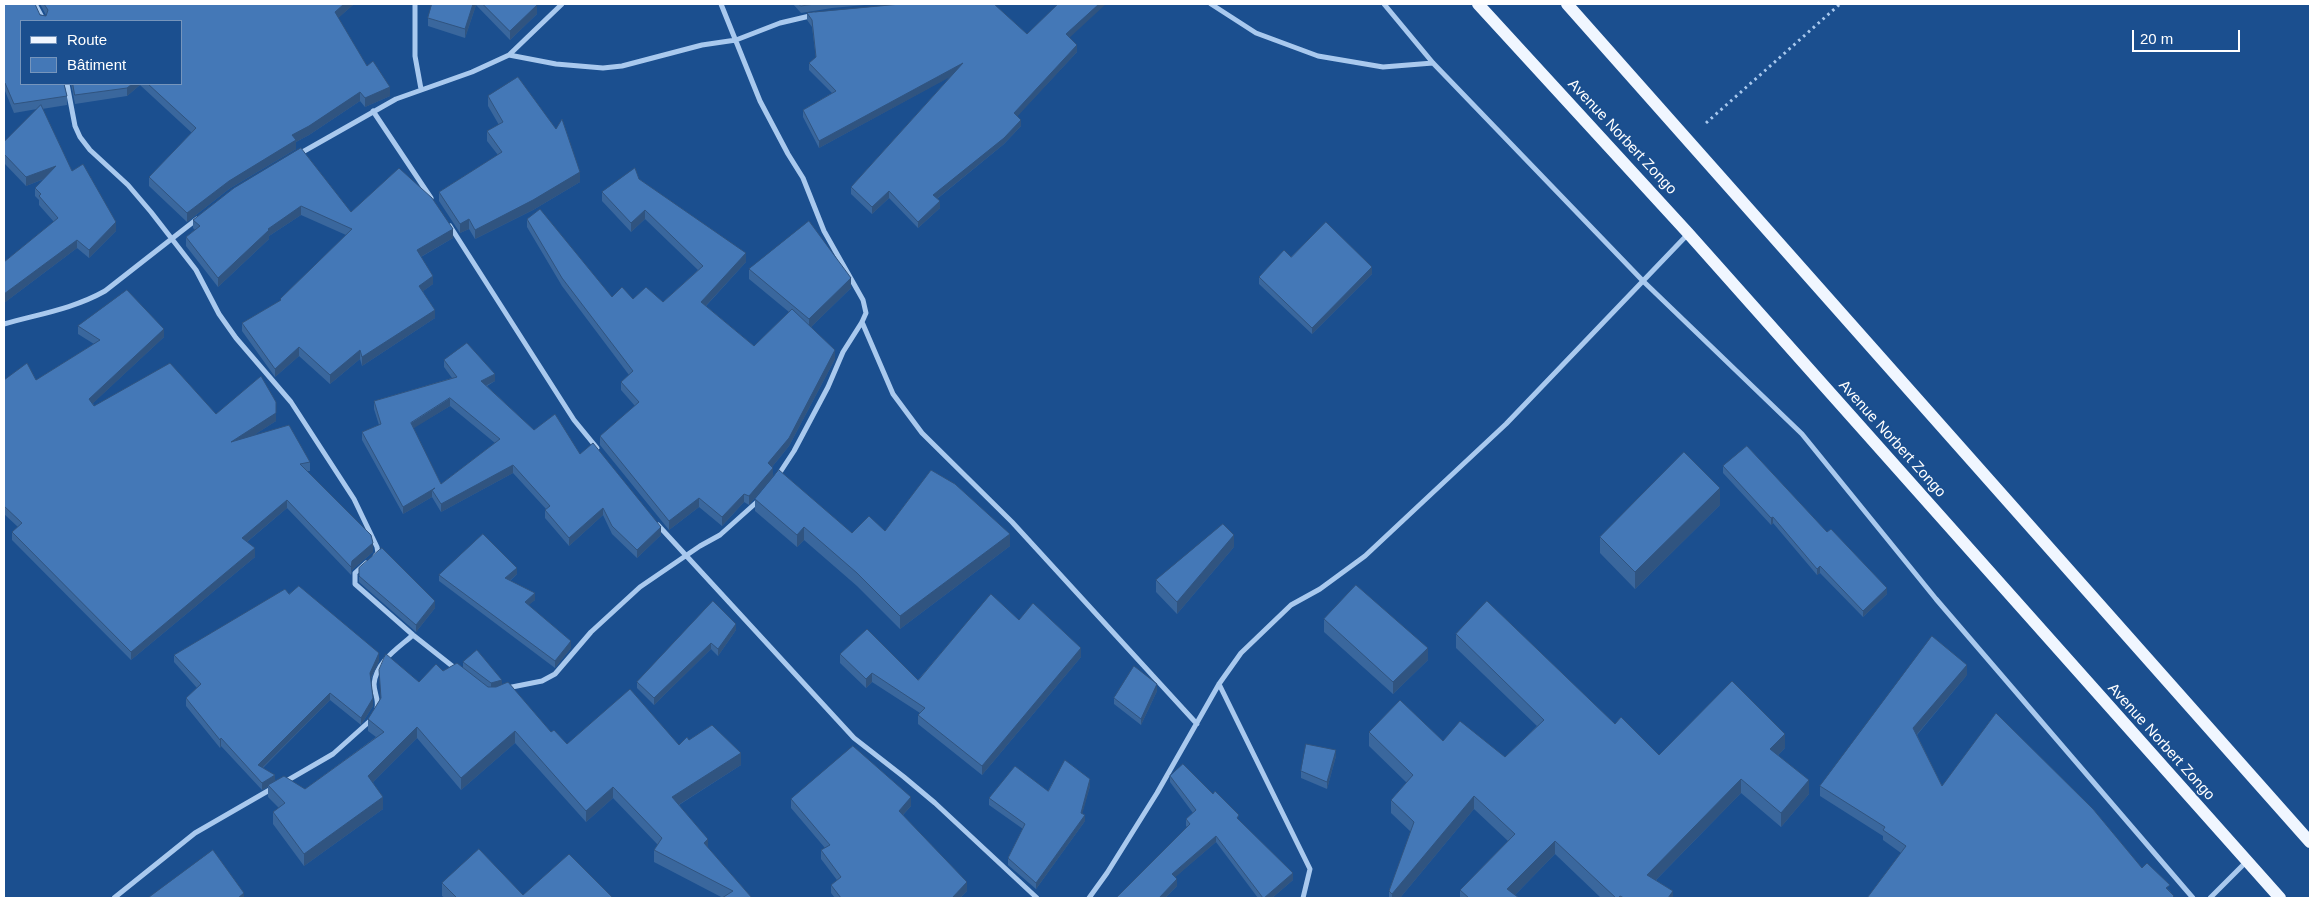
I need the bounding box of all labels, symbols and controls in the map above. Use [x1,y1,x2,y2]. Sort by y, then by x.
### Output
legend [20,20,182,85]
scale bar [2134,20,2242,52]
text: 20 m [2140,30,2173,47]
text: Route [67,31,107,48]
text: Bâtiment [67,56,126,73]
street label: Avenue Norbert Zongo [1564,75,1680,199]
street label: Avenue Norbert Zongo [1835,377,1949,501]
street label: Avenue Norbert Zongo [2104,680,2218,804]

